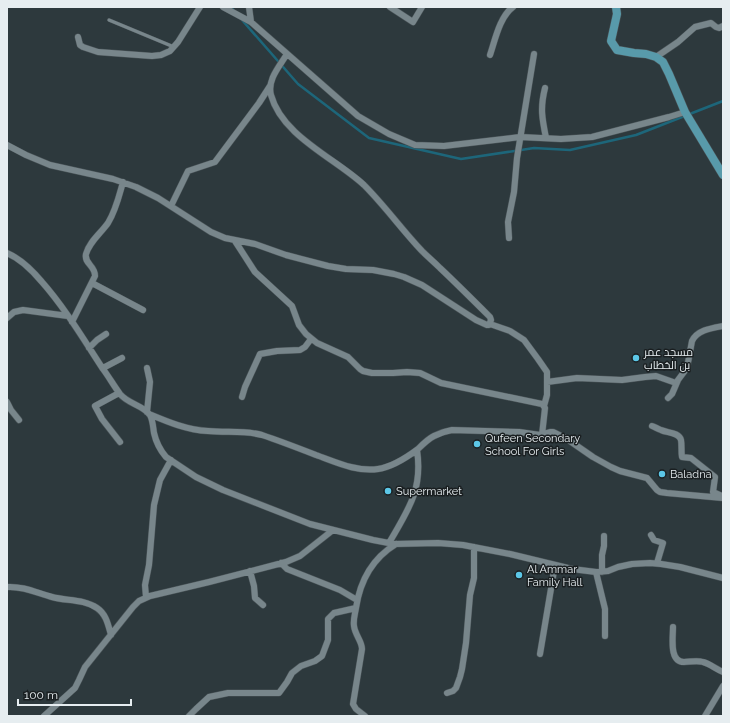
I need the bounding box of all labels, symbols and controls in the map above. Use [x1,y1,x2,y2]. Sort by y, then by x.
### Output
place label: مسجد عمر بن الخطاب [643,346,693,372]
marker: مسجد عمر بن الخطاب [631,353,641,363]
place label: Qufeen Secondary School For Girls [485,432,580,458]
marker: Qufeen Secondary School For Girls [472,439,482,449]
place label: Baladna [670,468,712,481]
marker: Baladna [657,469,667,479]
place label: Supermarket [396,485,462,498]
marker: Supermarket [383,486,393,496]
place label: Al Ammar Family Hall [527,563,583,589]
marker: Al Ammar Family Hall [514,570,524,580]
scale bar [18,681,131,707]
text: 100 m [24,688,58,702]

